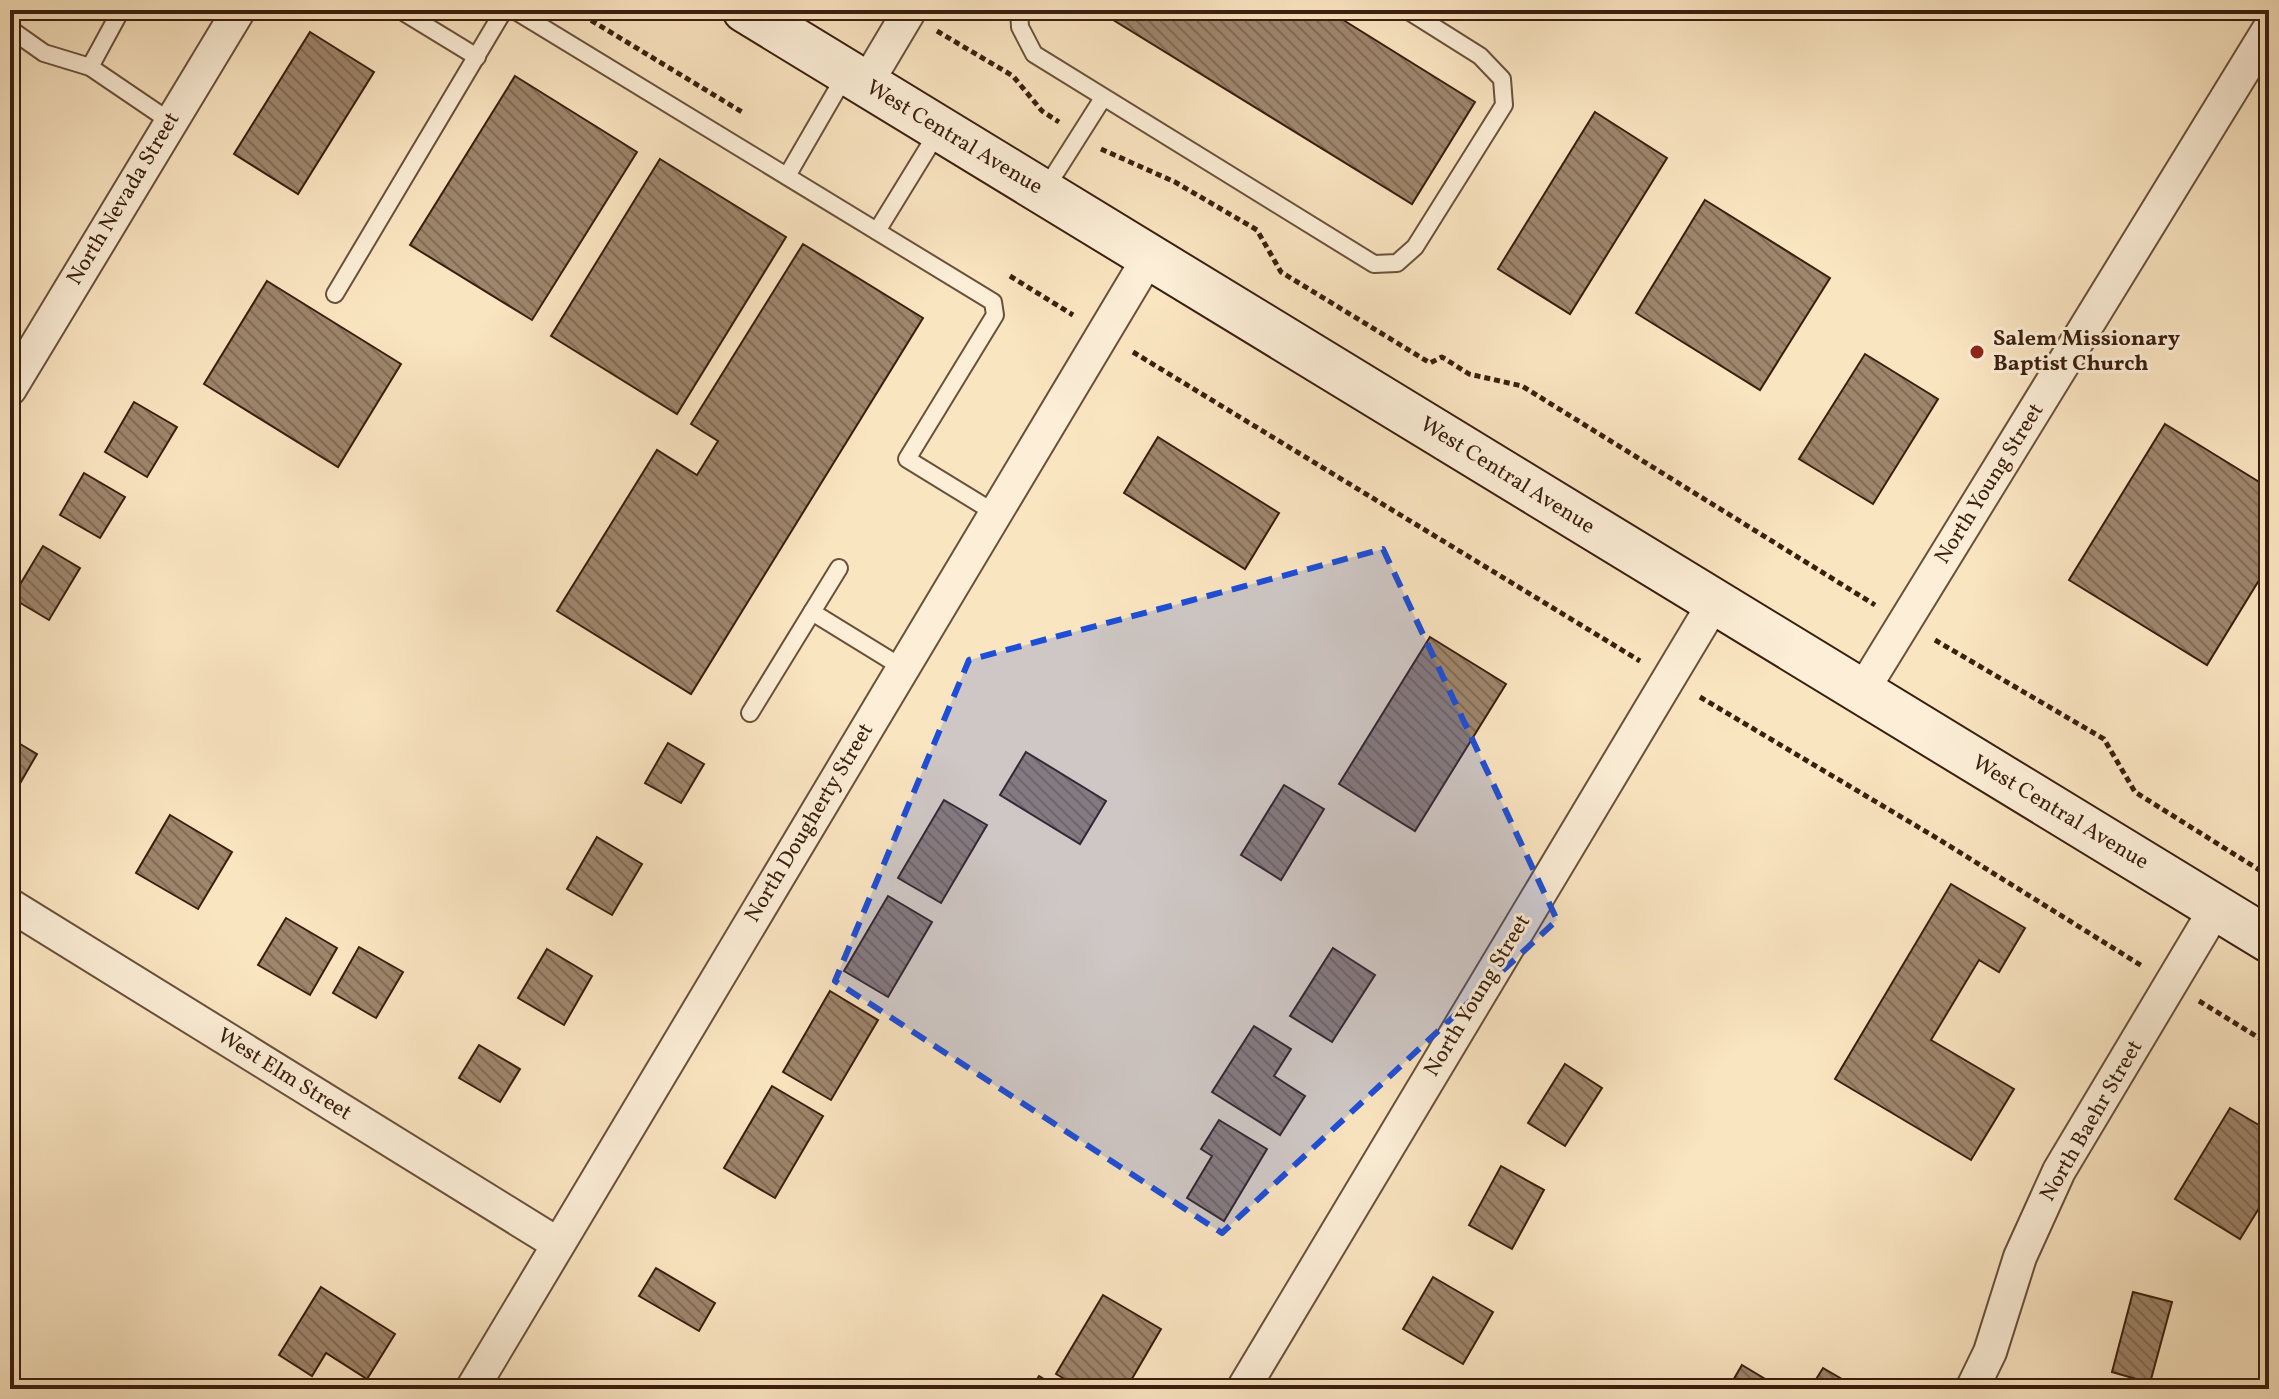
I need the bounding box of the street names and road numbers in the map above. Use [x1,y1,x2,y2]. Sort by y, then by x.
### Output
street label: West Central Avenue [860,73,1048,203]
street label: North Nevada Street [60,106,188,291]
street label: North Young Street [1928,397,2052,570]
street label: West Central Avenue [1414,410,1600,542]
street label: North Dougherty Street [738,717,882,929]
street label: West Central Avenue [1966,748,2154,878]
street label: North Young Street [1417,909,1539,1083]
street label: West Elm Street [211,1021,358,1129]
street label: North Baehr Street [2033,1034,2151,1208]

